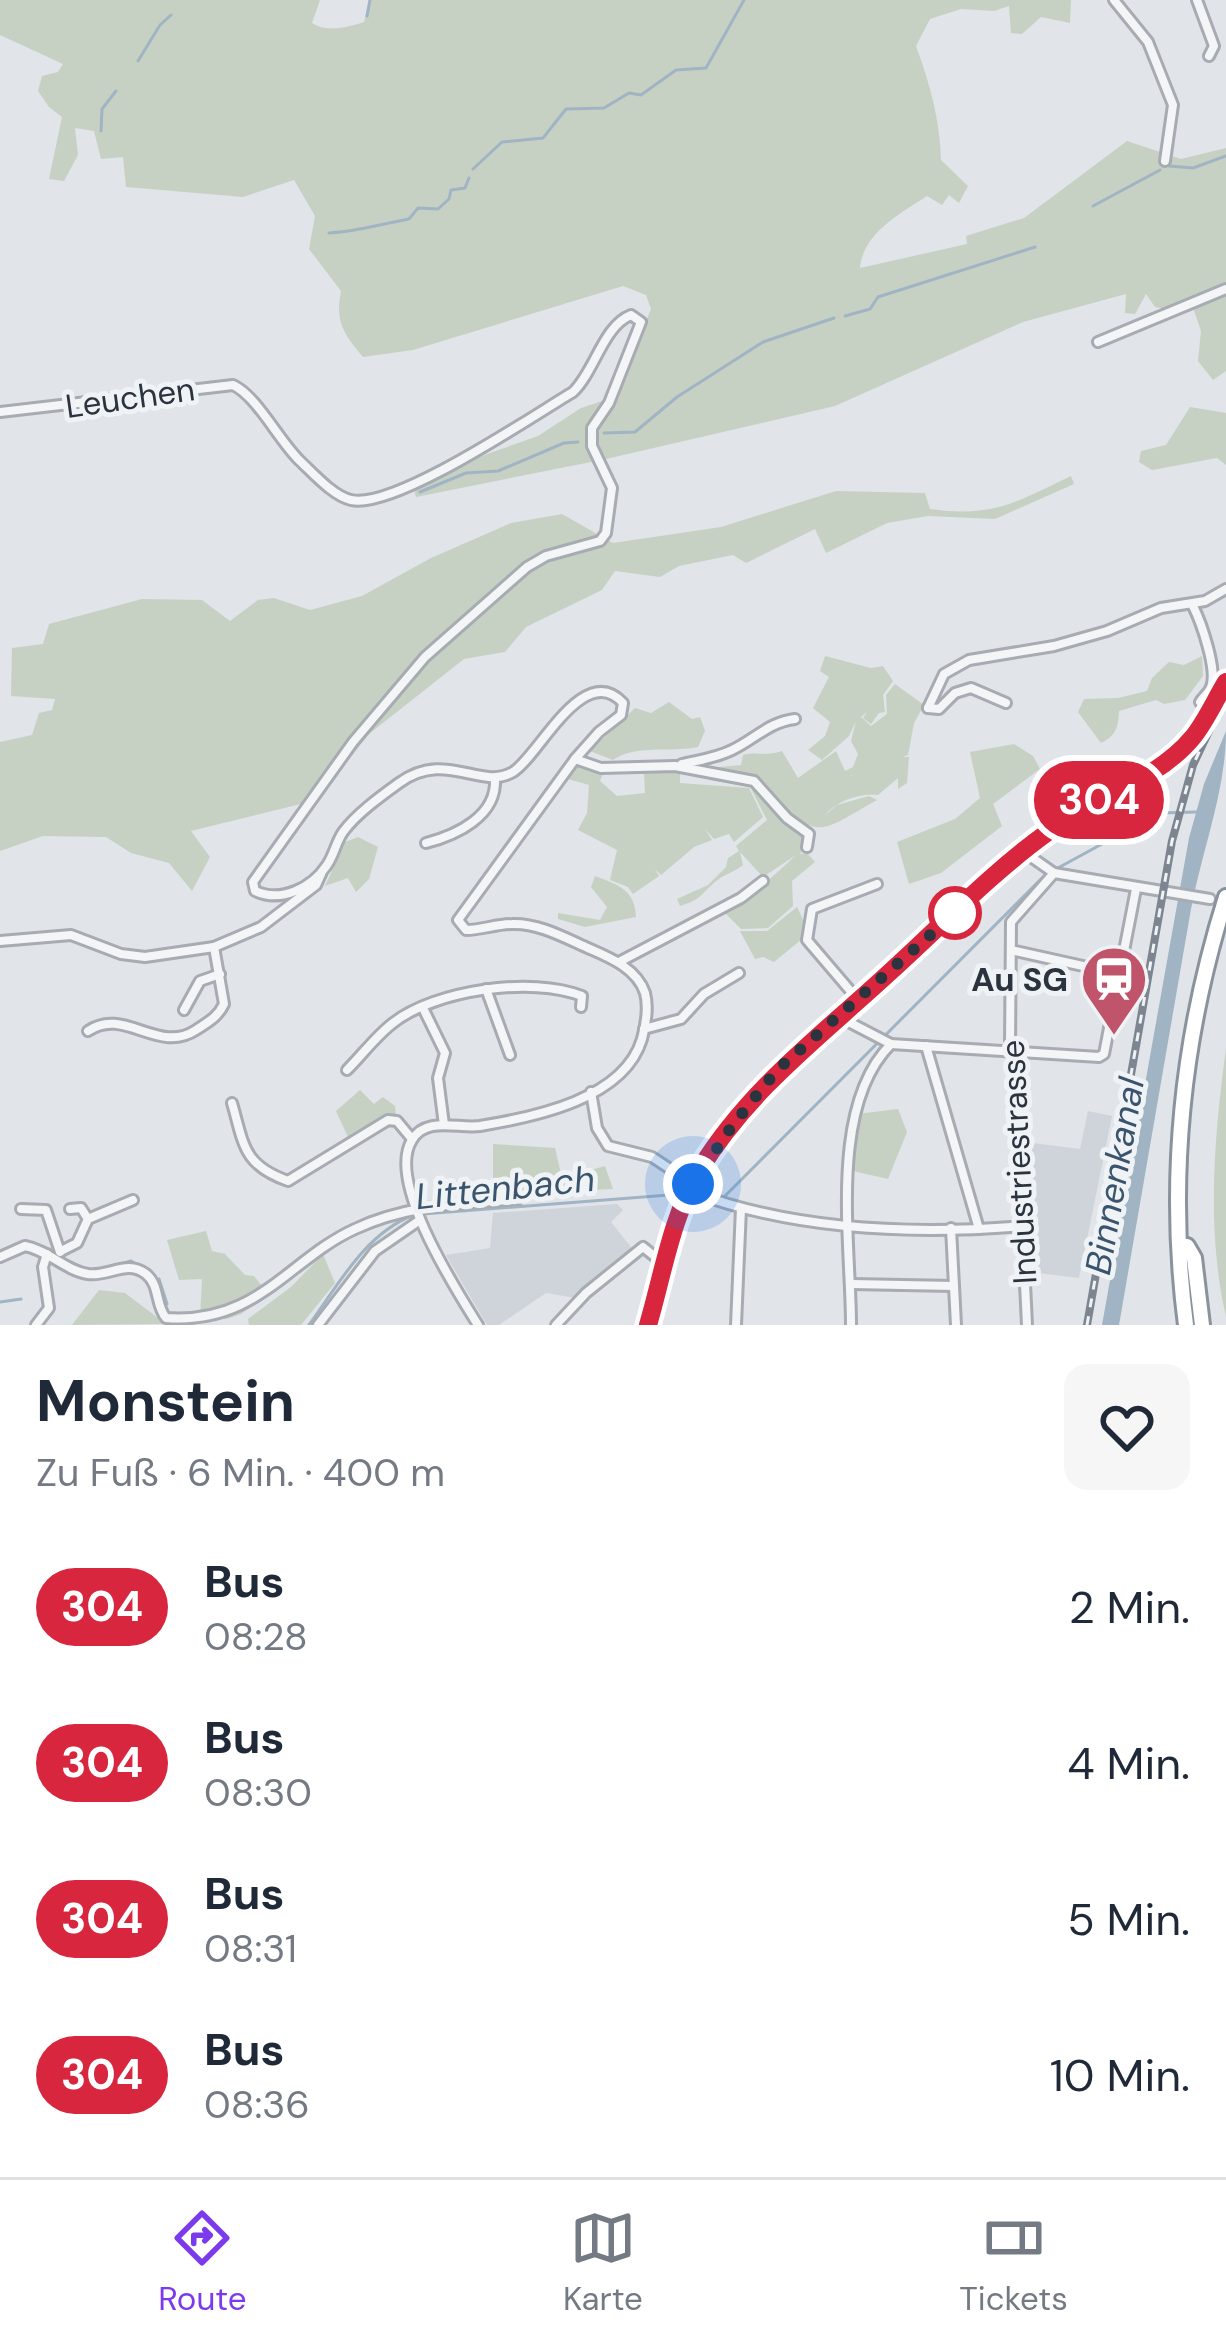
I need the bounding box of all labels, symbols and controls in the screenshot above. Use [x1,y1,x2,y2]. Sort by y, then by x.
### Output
street label: Leuchen [63,367,197,428]
line badge: 304 [1030,761,1168,839]
text: 304 [1058,772,1140,827]
unlabelled marker [930,888,980,938]
station icon: Au SG [1079,944,1149,1038]
place label: Au SG [971,958,1068,1001]
street label: Industriestrasse [991,1039,1046,1285]
water label: Binnenkanal [1074,1073,1155,1278]
your location [663,1154,723,1214]
water label: Littenbach [413,1155,597,1220]
text: Monstein [36,1364,295,1439]
button: heart [1064,1364,1190,1490]
text: Zu Fuß · 6 Min. · 400 m [36,1447,445,1498]
text: Bus [204,1552,284,1611]
text: 2 Min. [1069,1578,1190,1637]
text: 304 [61,1579,143,1634]
text: 08:28 [204,1611,308,1662]
text: Bus [204,1708,284,1767]
text: 4 Min. [1067,1734,1190,1793]
text: 304 [61,1735,143,1790]
text: 08:30 [204,1767,312,1818]
text: Bus [204,1864,284,1923]
text: 5 Min. [1067,1890,1190,1949]
text: 304 [61,1891,143,1946]
text: 08:31 [204,1923,297,1974]
text: Bus [204,2020,284,2079]
text: 10 Min. [1050,2046,1190,2105]
text: 304 [61,2047,143,2102]
text: 08:36 [204,2079,310,2130]
tab: Route [158,2205,247,2320]
tab: Karte [563,2205,643,2320]
tab: Tickets [959,2205,1068,2320]

